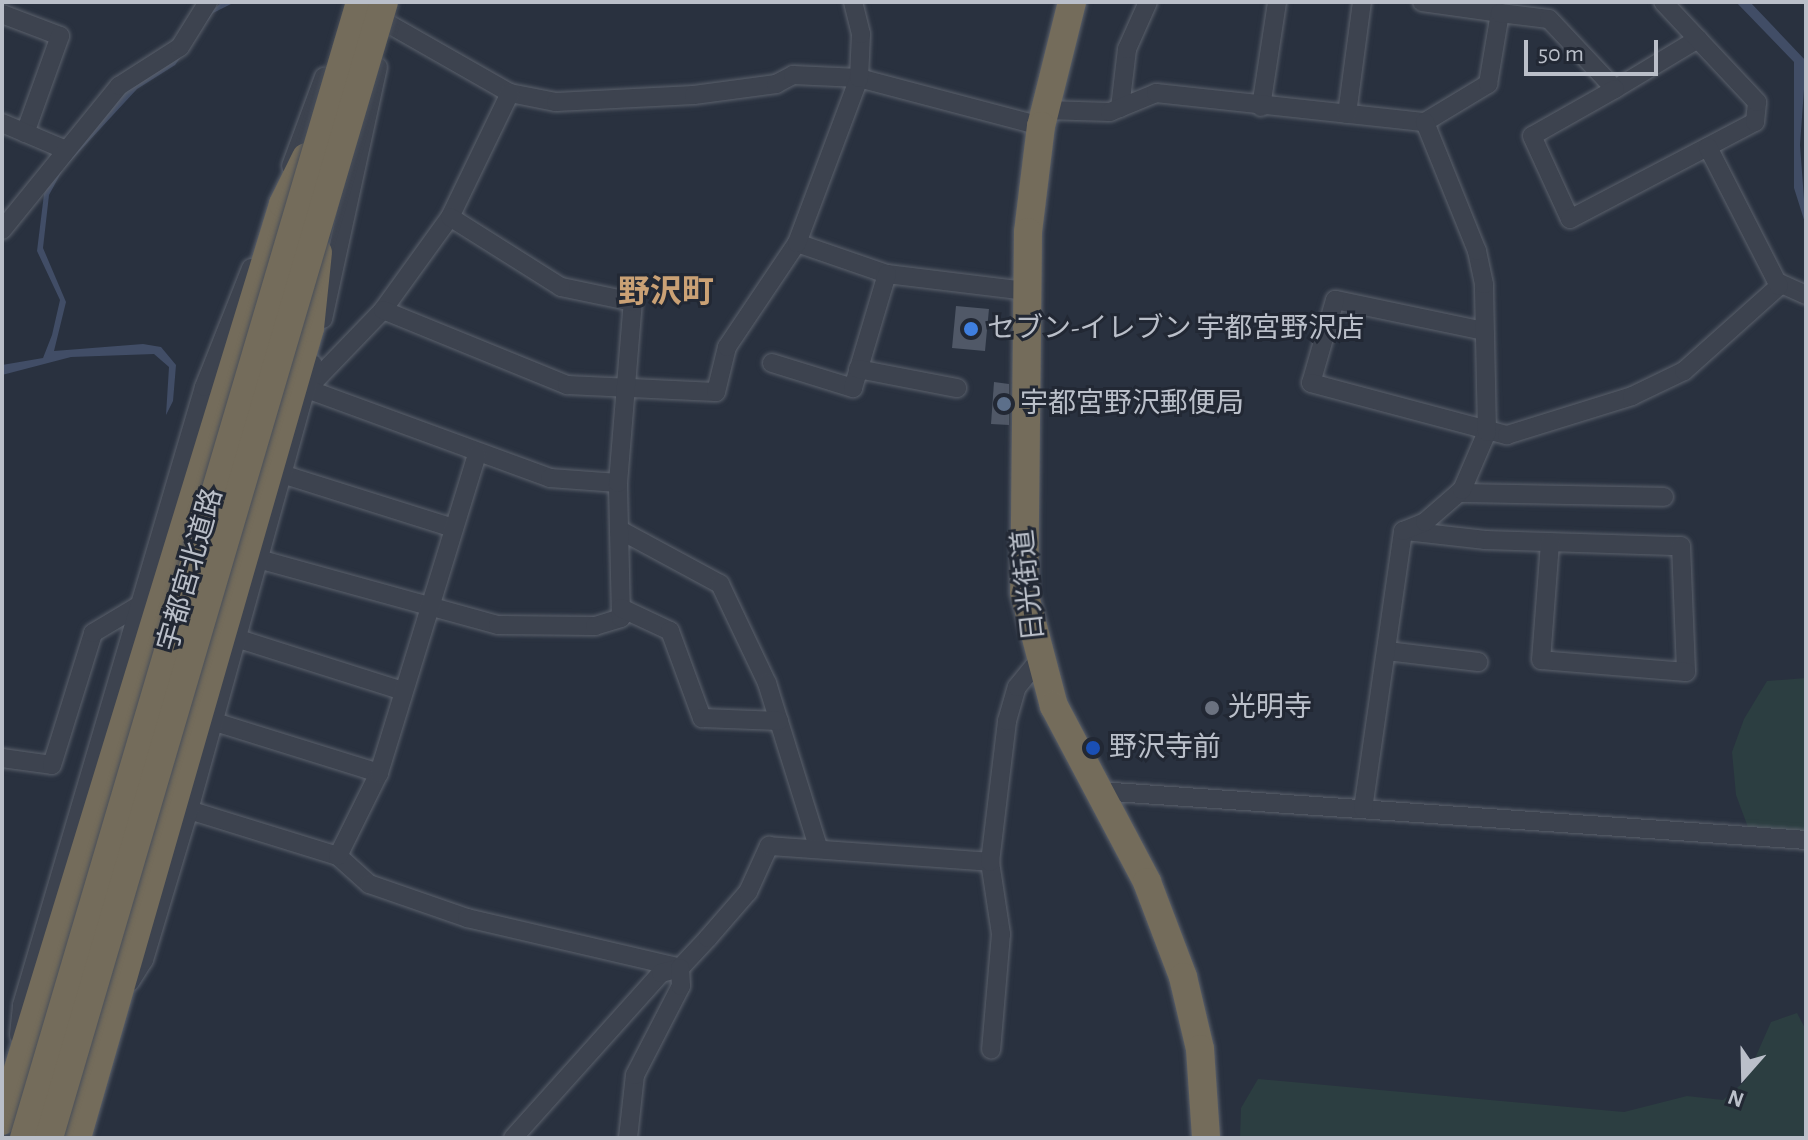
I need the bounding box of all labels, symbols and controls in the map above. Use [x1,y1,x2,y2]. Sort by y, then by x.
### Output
scale bar [1528,24,1662,74]
text: 50 m [1538,42,1584,66]
district label: 野沢町 [618,273,714,311]
place label: セブン-イレブン 宇都宮野沢店 [987,312,1364,346]
marker: セブン-イレブン 宇都宮野沢店 [962,320,980,338]
place label: 宇都宮野沢郵便局 [1020,387,1244,421]
marker: 宇都宮野沢郵便局 [995,395,1013,413]
street label: 宇都宮北道路 [152,485,230,655]
street label: 日光街道 [1006,528,1052,642]
place label: 光明寺 [1228,691,1312,725]
marker: 光明寺 [1203,699,1221,717]
place label: 野沢寺前 [1109,731,1221,765]
marker: 野沢寺前 [1084,739,1102,757]
north arrow [1704,1036,1784,1116]
text: N [1725,1086,1747,1112]

